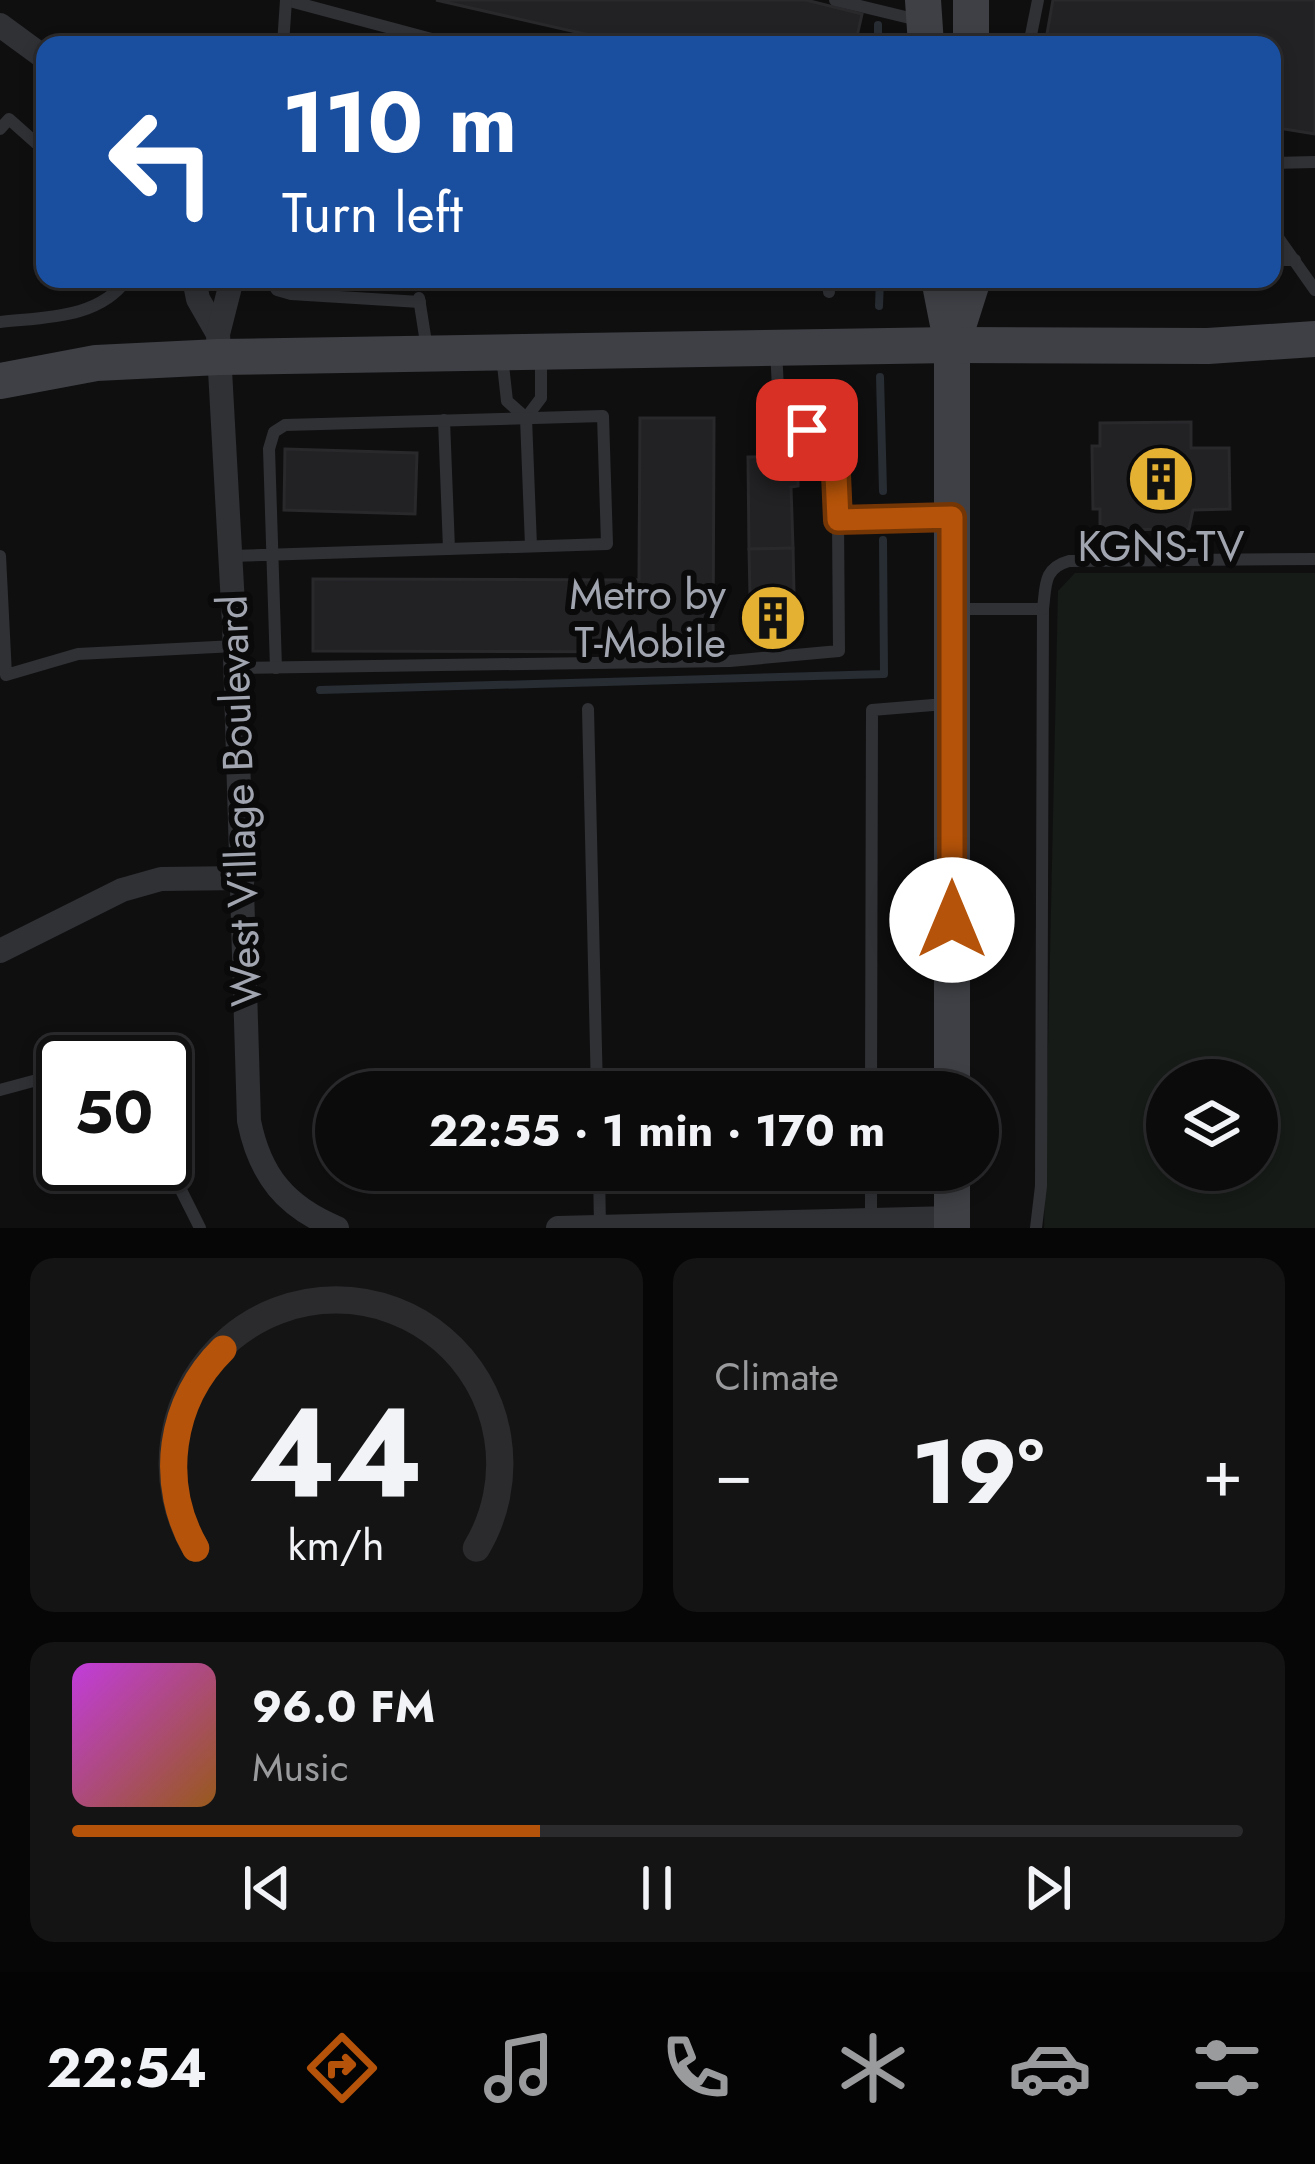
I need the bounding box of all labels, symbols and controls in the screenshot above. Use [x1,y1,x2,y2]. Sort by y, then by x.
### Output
text: 110 m [282,62,517,184]
icon: left [84,84,240,240]
text: Turn left [282,174,463,252]
pin [756,379,858,481]
icon: arrive [774,397,840,463]
building icon: KGNS-TV [1126,444,1196,514]
place label: KGNS-TV [1077,516,1245,577]
place label: Metro by T-Mobile [569,564,727,673]
building icon: Metro by T-Mobile [738,583,808,653]
street label: West Village Boulevard [201,594,277,1008]
position arrow [889,857,1015,983]
speed limit sign: 50 [36,1035,192,1191]
map controls [1146,1059,1278,1191]
button: layers [1146,1059,1278,1191]
text: 22:55 · 1 min · 170 m [429,1098,885,1163]
text: Climate [715,1348,839,1405]
text: 44 [249,1363,423,1544]
text: 19° [912,1407,1044,1537]
text: − [715,1425,753,1521]
text: + [1202,1425,1243,1521]
text: km/h [288,1514,385,1576]
text: 96.0 FM [252,1674,435,1739]
text: Music [252,1739,349,1796]
icon: previous [234,1855,300,1921]
icon: pause [624,1855,690,1921]
icon: next [1015,1855,1081,1921]
icon: directions [300,2026,384,2110]
icon: music [477,2026,561,2110]
icon: phone [654,2026,738,2110]
icon: climate [831,2026,915,2110]
icon: car [1008,2026,1092,2110]
icon: filters [1185,2026,1269,2110]
text: 22:54 [46,2029,207,2107]

